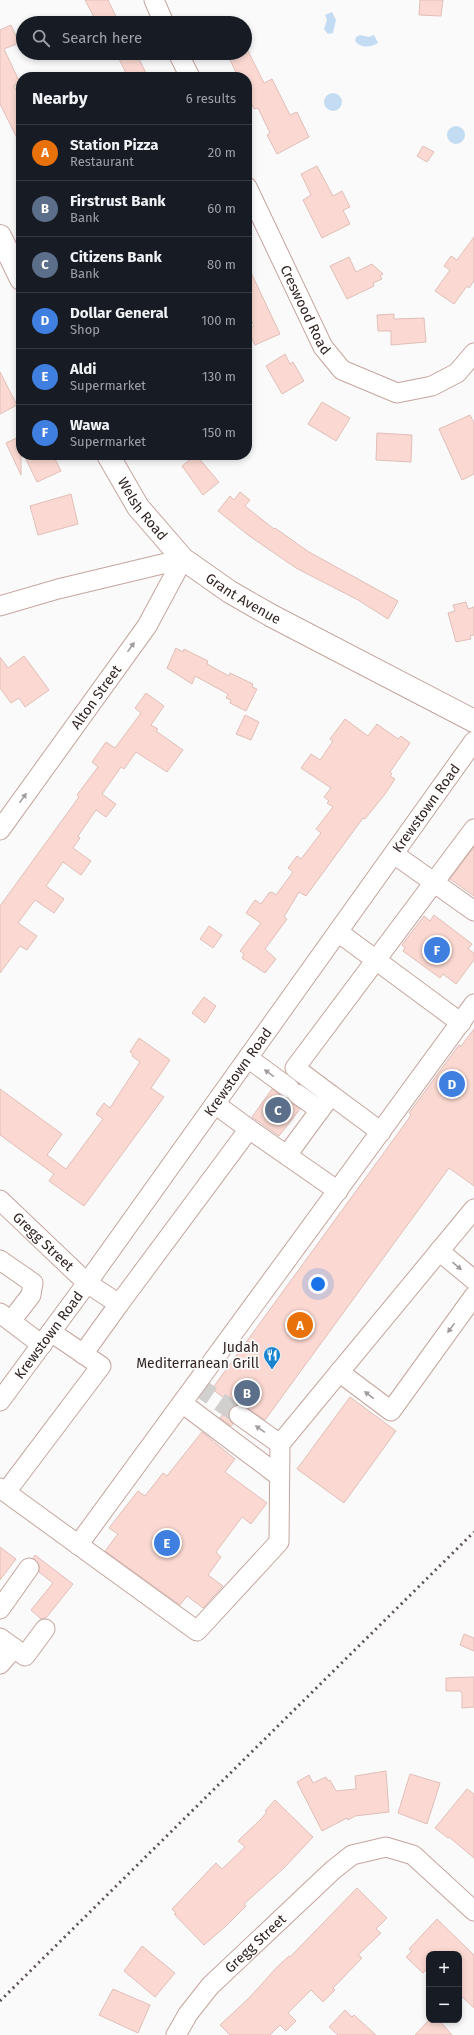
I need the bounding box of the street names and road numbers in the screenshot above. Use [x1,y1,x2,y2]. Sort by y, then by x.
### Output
street label: Creswood Road [277,262,334,358]
street label: Welsh Road [114,474,171,544]
street label: Grant Avenue [202,569,284,628]
street label: Alton Street [67,661,125,732]
street label: Krewstown Road [389,761,463,856]
street label: Krewstown Road [200,1024,275,1119]
street label: Gregg Street [9,1208,78,1275]
street label: Krewstown Road [11,1288,87,1382]
street label: Gregg Street [221,1910,290,1976]

